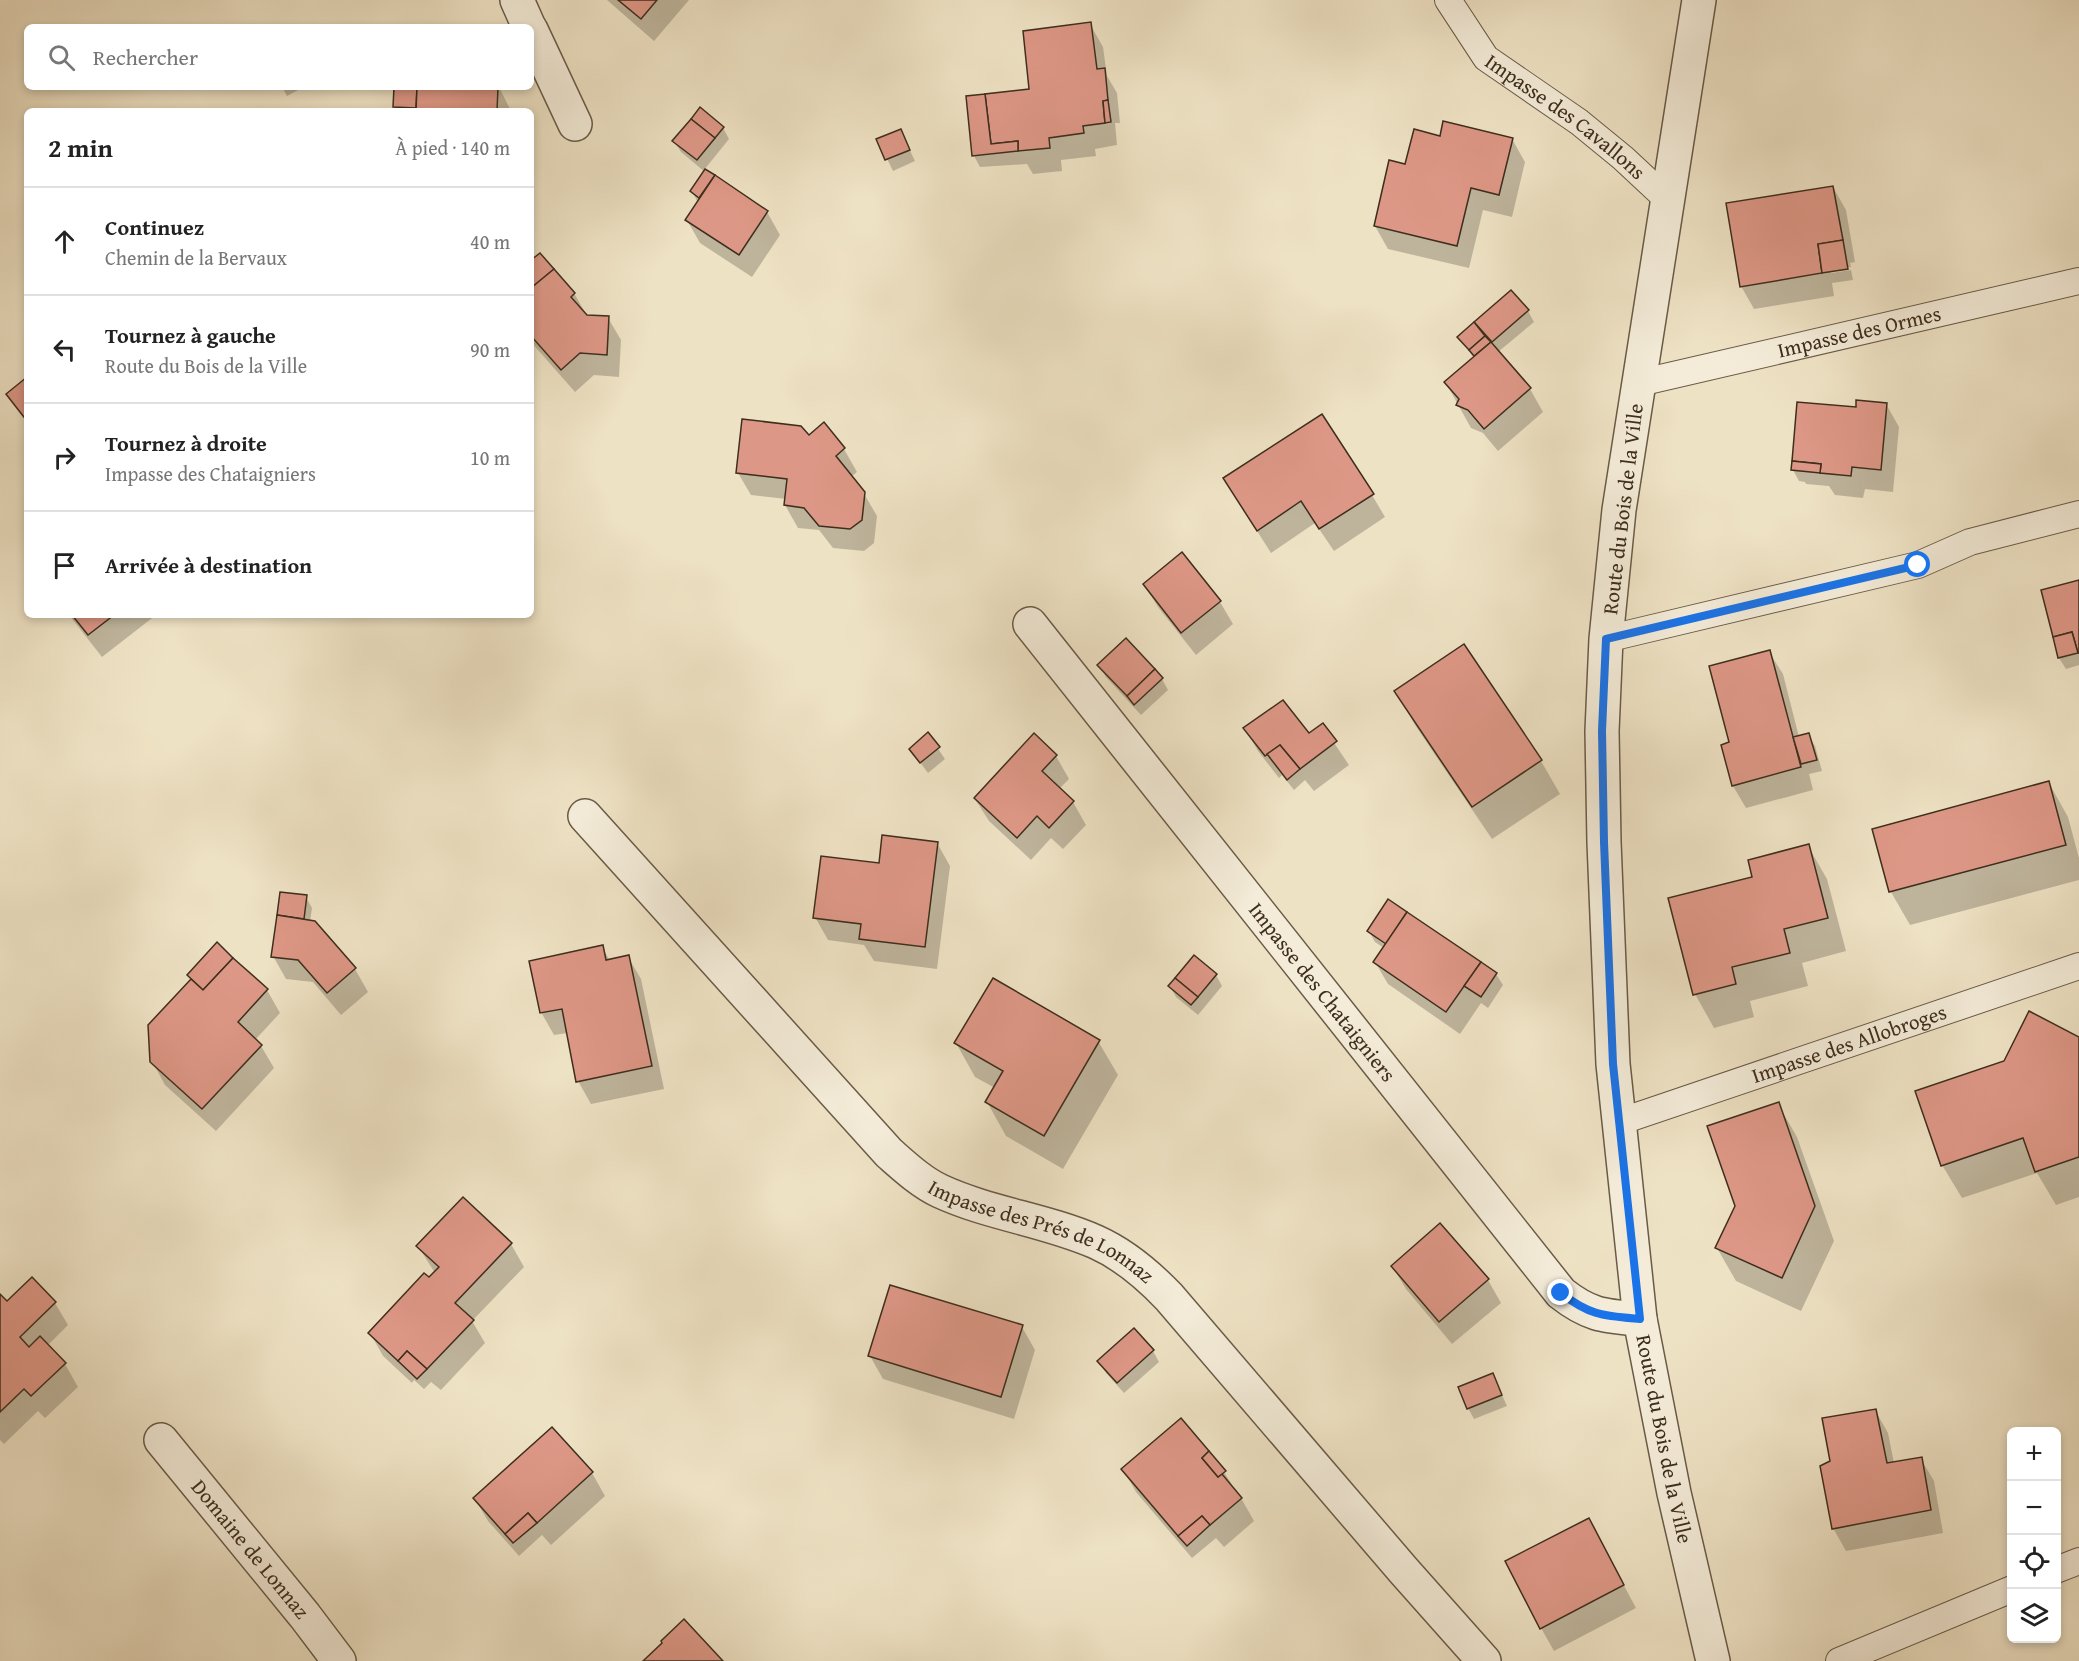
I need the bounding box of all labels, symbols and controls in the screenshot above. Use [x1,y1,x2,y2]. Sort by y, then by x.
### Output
search box [24,24,534,90]
icon: search [45,41,78,74]
text: Rechercher [93,41,198,73]
street label: Impasse des Cavallons [1479,46,1653,187]
text: 2 min [48,128,113,167]
text: À pied · 140 m [395,133,510,162]
text: Continuez [105,211,204,243]
icon: ahead [48,225,81,258]
text: 40 m [470,227,510,256]
text: Chemin de la Bervaux [105,243,287,272]
street label: Impasse des Ormes [1774,298,1944,365]
text: Tournez à gauche [105,319,276,351]
icon: left [48,333,81,366]
text: 90 m [470,335,510,364]
text: Route du Bois de la Ville [105,351,307,380]
street label: Route du Bois de la Ville [1594,402,1651,616]
text: Tournez à droite [105,427,267,459]
icon: right [48,441,81,474]
text: 10 m [470,443,510,472]
text: Impasse des Chataigniers [105,459,316,488]
icon: arrive [48,549,81,582]
text: Arrivée à destination [105,549,312,581]
route start [1904,551,1930,577]
street label: Impasse des Chataigniers [1242,895,1404,1088]
street label: Impasse des Allobroges [1747,996,1951,1091]
street label: Impasse des Prés de Lonnaz [922,1172,1161,1290]
route end [1547,1279,1573,1305]
street label: Route du Bois de la Ville [1628,1332,1701,1546]
map controls [2007,1427,2061,1643]
button: + [2007,1427,2061,1481]
street label: Domaine de Lonnaz [184,1472,317,1625]
button: − [2007,1481,2061,1535]
button: locate [2007,1535,2061,1589]
button: layers [2007,1589,2061,1643]

